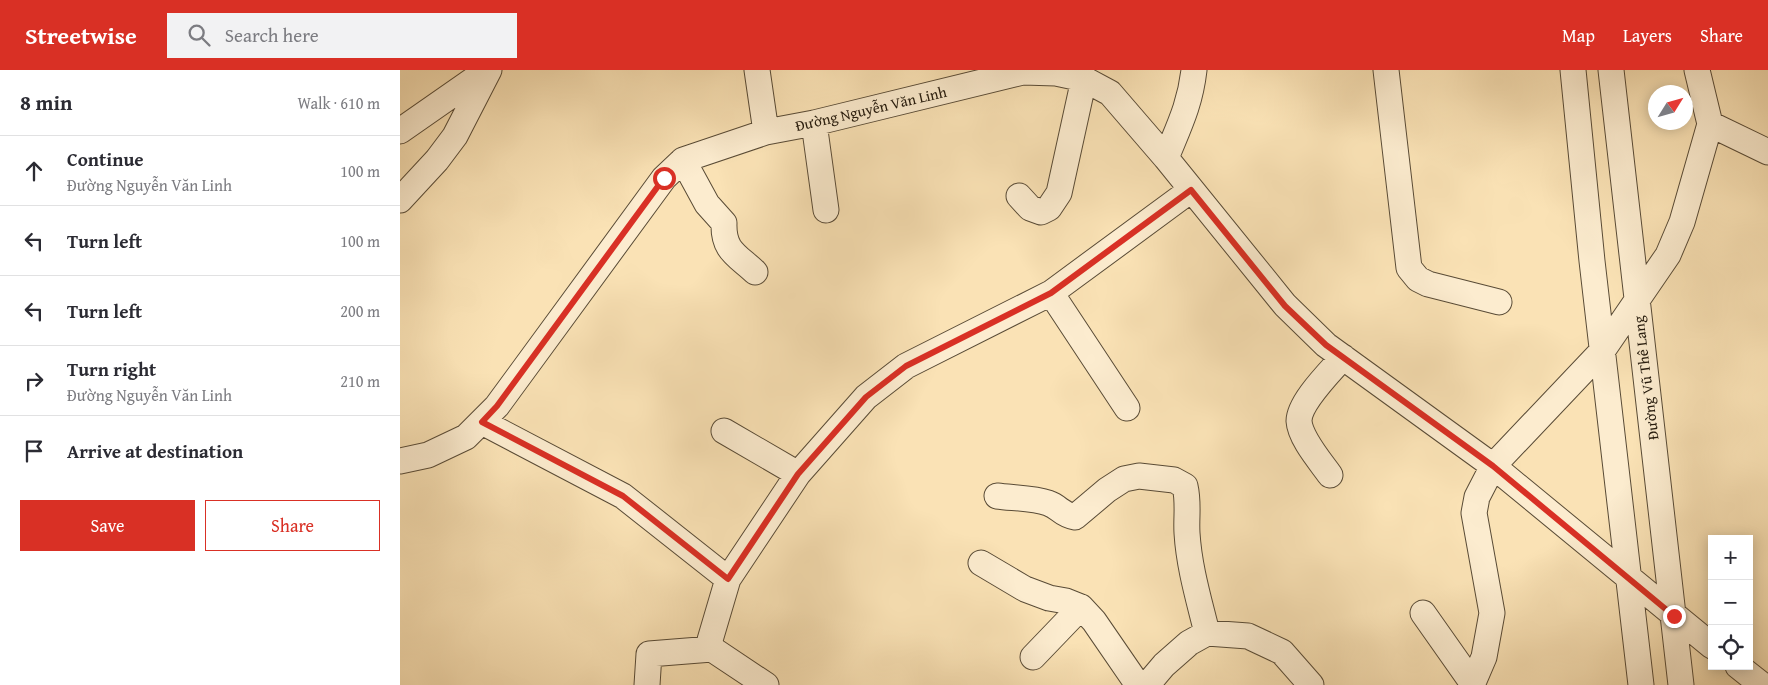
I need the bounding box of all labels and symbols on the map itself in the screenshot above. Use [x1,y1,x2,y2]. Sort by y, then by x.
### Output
street label: Đường Nguyễn Văn Linh [793,81,949,136]
north arrow [1648,85,1693,130]
route start [653,167,676,190]
street label: Đường Vũ Thê Lang [1627,314,1664,441]
route end [1663,605,1686,628]

